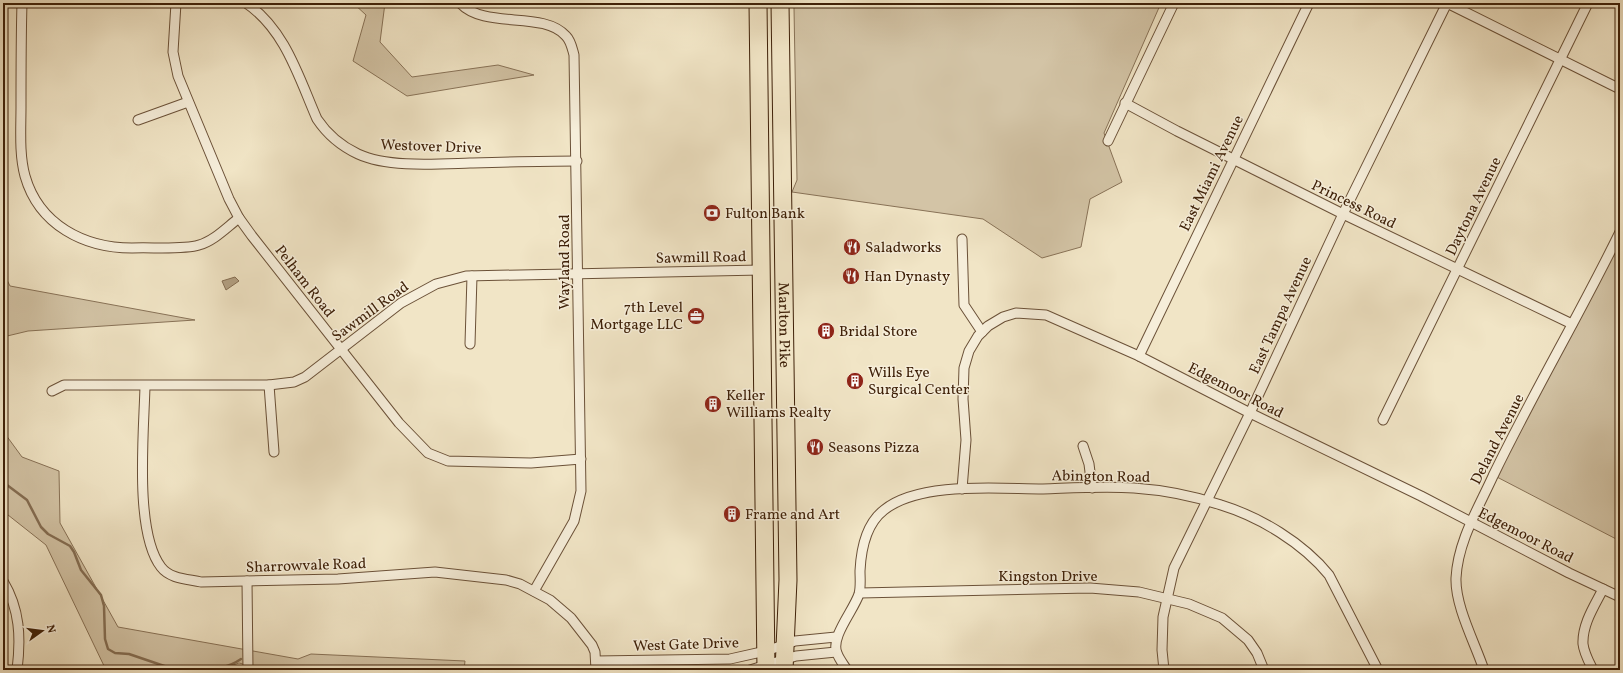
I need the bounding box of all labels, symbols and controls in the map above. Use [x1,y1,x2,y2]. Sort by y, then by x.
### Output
street label: East Miami Avenue [1175,112,1250,235]
street label: Westover Drive [380,135,482,160]
street label: Daytona Avenue [1441,154,1507,260]
street label: Princess Road [1307,176,1399,235]
bank icon: Fulton Bank [702,203,722,223]
place label: Fulton Bank [725,204,805,225]
street label: Wayland Road [555,214,576,310]
restaurant icon: Saladworks [842,237,862,257]
place label: Saladworks [865,238,942,259]
street label: Pelham Road [269,241,339,323]
street label: Sawmill Road [656,247,746,270]
street label: East Tampa Avenue [1245,253,1318,378]
restaurant icon: Han Dynasty [841,266,861,286]
place label: Han Dynasty [864,267,950,288]
street label: Sawmill Road [328,277,414,347]
street label: Marlton Pike [772,282,794,368]
place label: 7th Level Mortgage LLC [590,298,683,336]
office icon: 7th Level Mortgage LLC [686,306,706,326]
building icon: Bridal Store [816,321,836,341]
place label: Bridal Store [839,322,917,343]
street label: Edgemoor Road [1184,358,1287,424]
place label: Wills Eye Surgical Center [868,363,969,401]
building icon: Wills Eye Surgical Center [845,371,865,391]
place label: Keller Williams Realty [726,386,831,424]
street label: Deland Avenue [1466,391,1530,489]
building icon: Keller Williams Realty [703,394,723,414]
restaurant icon: Seasons Pizza [805,437,825,457]
place label: Seasons Pizza [828,438,919,459]
street label: Abington Road [1051,466,1151,489]
street label: Edgemoor Road [1474,503,1577,569]
building icon: Frame and Art [722,504,742,524]
place label: Frame and Art [745,505,840,526]
street label: Sharrowvale Road [245,554,367,579]
street label: Kingston Drive [998,567,1098,588]
north arrow [22,611,62,651]
text: N [42,623,58,635]
street label: West Gate Drive [633,633,739,658]

